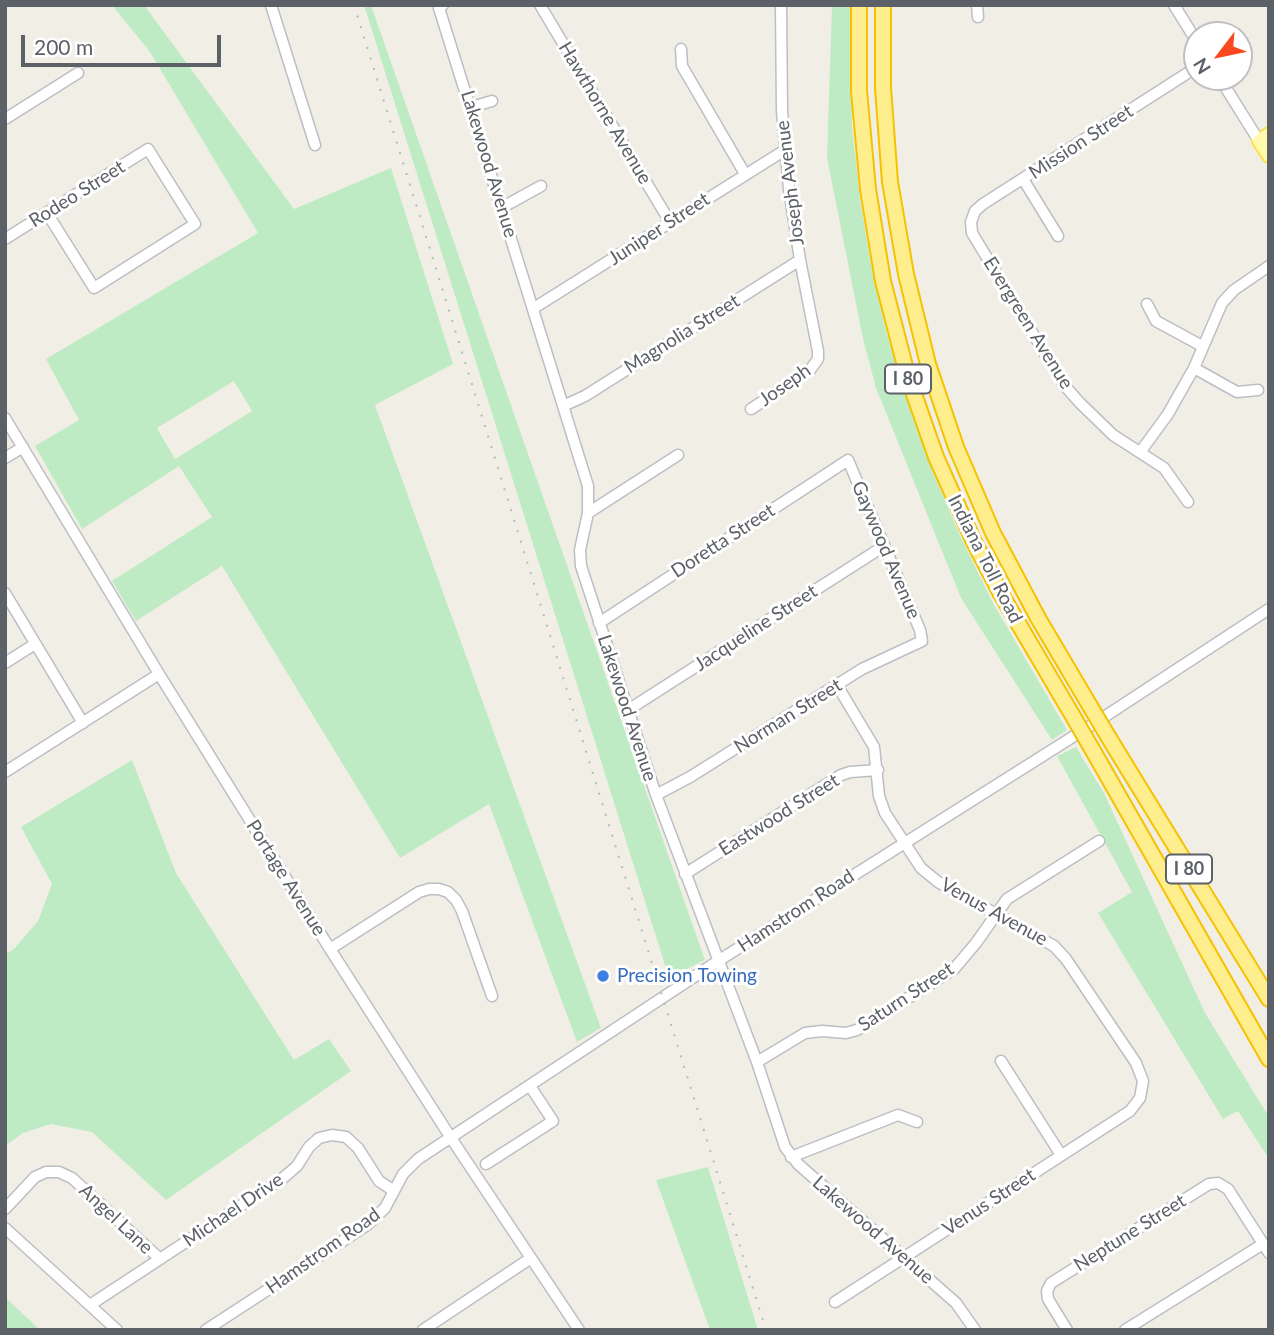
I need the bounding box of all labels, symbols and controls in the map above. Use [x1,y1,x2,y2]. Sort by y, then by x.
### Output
scale bar [24,21,224,65]
north arrow [1183,21,1253,91]
text: 200 m [34,34,93,59]
street label: Hawthorne Avenue [554,38,656,188]
text: N [1188,54,1215,79]
street label: Lakewood Avenue [456,88,522,240]
street label: Mission Street [1025,100,1137,184]
street label: Joseph Avenue [771,119,809,247]
street label: Rodeo Street [25,156,129,232]
street label: Juniper Street [604,188,714,270]
street label: Evergreen Avenue [978,253,1078,393]
street label: Magnolia Street [620,290,744,378]
street label: Joseph [755,359,815,411]
road number: I 80 [885,365,931,394]
street label: Gaywood Avenue [847,478,925,622]
street label: Indiana Toll Road [943,491,1027,627]
street label: Doretta Street [667,499,779,583]
street label: Jacqueline Street [690,580,822,676]
street label: Lakewood Avenue [593,632,661,784]
street label: Norman Street [730,674,846,758]
street label: Eastwood Street [715,769,843,861]
street label: Portage Avenue [241,816,331,940]
road number: I 80 [1166,854,1212,884]
street label: Hamstrom Road [733,865,859,957]
street label: Venus Avenue [937,873,1051,951]
street label: Saturn Street [854,958,958,1036]
place label: Precision Towing [617,965,757,987]
marker: Precision Towing [595,968,611,984]
street label: Venus Street [938,1164,1040,1240]
street label: Michael Drive [179,1168,287,1252]
street label: Lakewood Avenue [808,1171,938,1289]
street label: Angel Lane [74,1179,158,1259]
street label: Neptune Street [1070,1189,1190,1277]
street label: Hamstrom Road [261,1203,385,1299]

